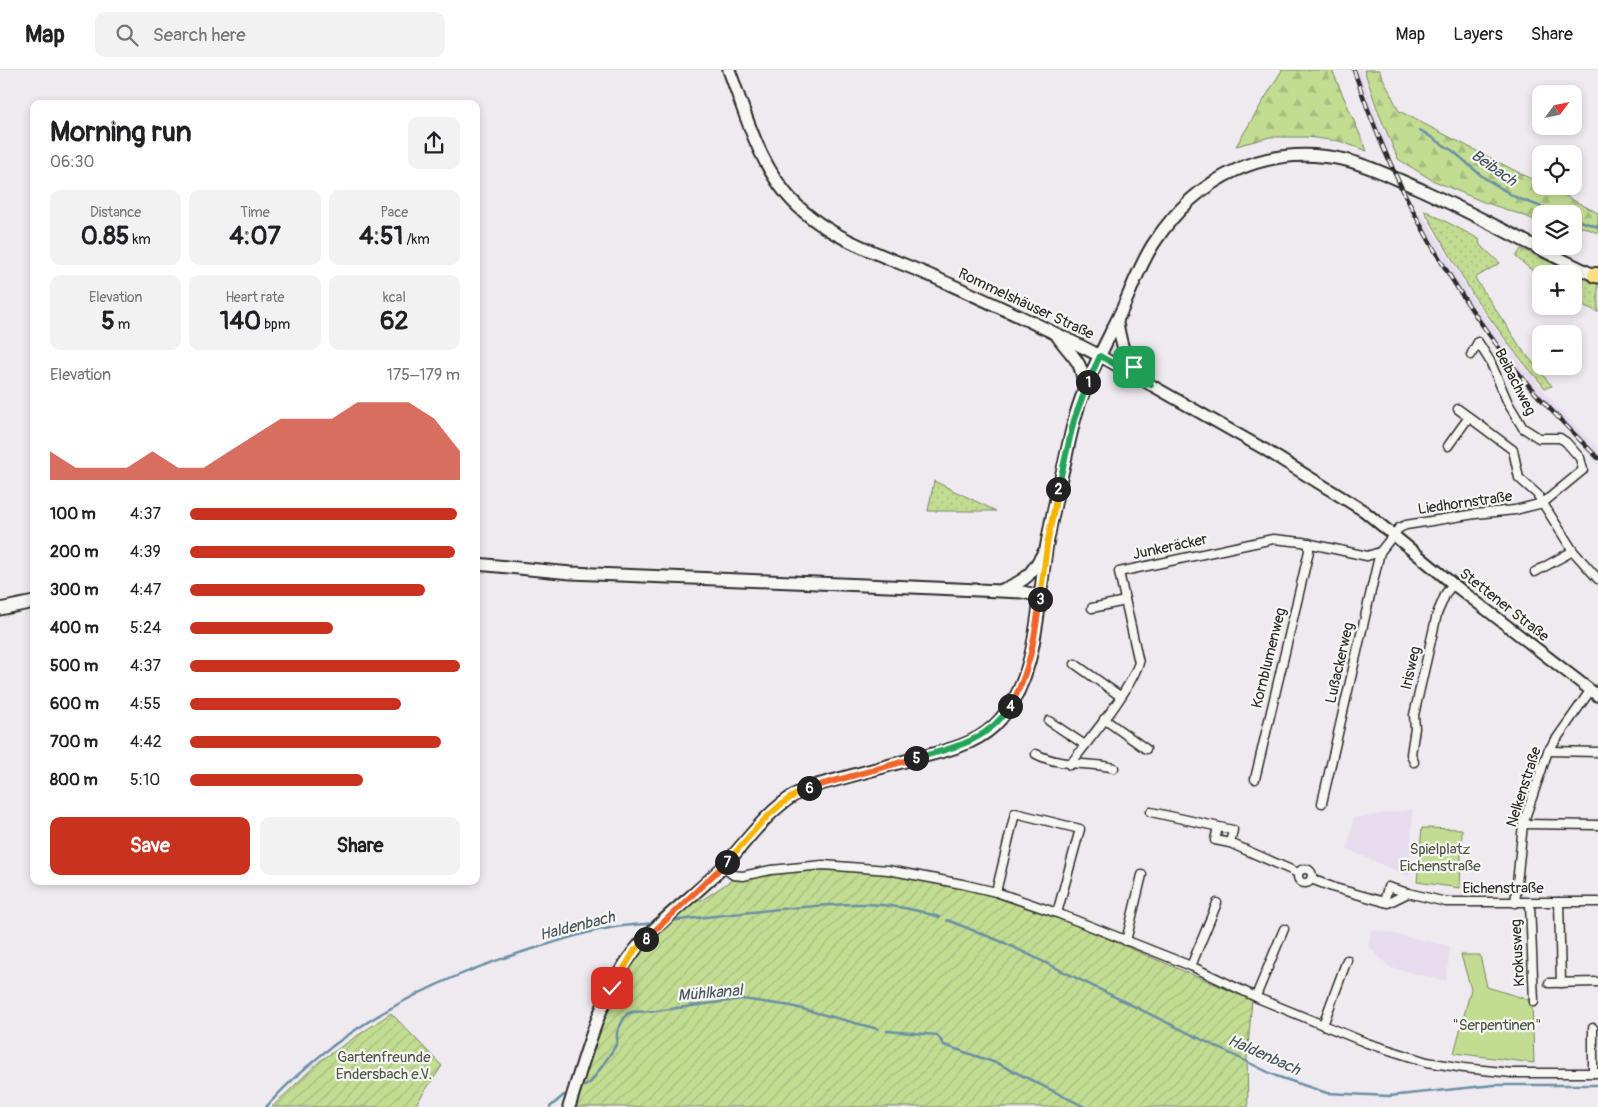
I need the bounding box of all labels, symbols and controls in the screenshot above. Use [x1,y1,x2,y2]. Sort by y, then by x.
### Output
search box [95,12,445,57]
text: Map [25,20,65,49]
icon: search [113,21,141,49]
text: Search here [153,23,246,47]
text: Map [1396,23,1425,46]
text: Layers [1453,23,1503,46]
text: Share [1531,23,1573,46]
north arrow [1532,85,1582,135]
map controls [1532,85,1582,375]
text: Morning run [50,115,192,150]
button: share [408,117,460,169]
water label: Beibach [1467,145,1522,192]
button: locate [1532,145,1582,195]
text: 06:30 [50,152,94,172]
text: Distance [90,204,141,221]
text: Time [240,204,270,221]
text: Pace [380,204,408,221]
button: layers [1532,205,1582,255]
text: 0.85 [81,221,129,252]
text: 4:07 [229,221,281,252]
text: 4:51 [359,221,403,252]
text: km [129,231,151,248]
text: /km [403,231,430,248]
street label: Rommelshäuser Straße [955,264,1097,344]
button: + [1532,265,1582,315]
text: Elevation [89,289,142,306]
text: Heart rate [225,289,285,306]
text: kcal [383,289,406,306]
text: 5 [101,306,115,337]
text: 140 [220,306,261,337]
text: 62 [380,306,409,337]
text: m [115,316,130,333]
text: bpm [261,316,290,333]
button: − [1532,325,1582,375]
street label: Beibachweg [1490,345,1540,419]
pin [1113,346,1155,388]
icon: arrive [1120,353,1148,381]
text: Elevation [50,365,111,385]
text: 175–179 m [387,365,460,385]
pin: 1 [1076,370,1100,394]
text: 1 [1086,374,1091,391]
pin: 2 [1046,476,1070,502]
text: 2 [1055,481,1062,498]
street label: Liedhornstraße [1417,487,1514,519]
text: 100 m [50,504,96,524]
text: 4:37 [130,504,161,524]
street label: Junkeräcker [1131,530,1210,564]
text: 200 m [50,542,98,562]
text: 4:39 [130,542,161,562]
street label: Stettener Straße [1455,564,1553,646]
text: 300 m [50,580,98,600]
text: 4:47 [130,580,161,600]
pin: 3 [1028,586,1052,612]
text: 3 [1037,591,1044,608]
street label: Kornblumenweg [1247,606,1291,710]
text: 400 m [50,618,99,638]
text: 5:24 [130,618,161,638]
street label: Lußackerweg [1321,620,1359,706]
street label: Irisweg [1397,644,1425,692]
text: 500 m [50,656,98,676]
text: 4:37 [130,656,161,676]
text: 600 m [50,694,99,714]
text: 4:55 [130,694,161,714]
pin: 4 [998,694,1022,718]
text: 4 [1006,698,1015,715]
text: 700 m [50,732,98,752]
text: 4:42 [130,732,162,752]
street label: Nelkenstraße [1502,744,1546,830]
pin: 5 [904,746,928,770]
text: 5 [913,750,920,767]
text: 800 m [50,770,98,790]
text: 5:10 [130,770,160,790]
pin: 6 [796,776,822,800]
text: 6 [805,780,814,797]
button: Save [50,817,250,875]
button: Share [260,817,460,875]
park label: Spielplatz Eichenstraße [1399,840,1481,876]
pin: 7 [714,850,740,874]
text: 7 [724,854,731,871]
street label: Eichenstraße [1462,879,1544,898]
water label: Haldenbach [537,907,618,945]
street label: Krokusweg [1507,919,1529,987]
pin: 8 [634,926,658,952]
text: 8 [643,931,650,948]
pin [591,967,633,1009]
icon: check [598,974,626,1002]
water label: Mühlkanal [677,980,745,1006]
park label: "Serpentinen" [1453,1016,1541,1035]
water label: Haldenbach [1225,1030,1305,1080]
park label: Gartenfreunde Endersbach e.V. [336,1048,432,1084]

